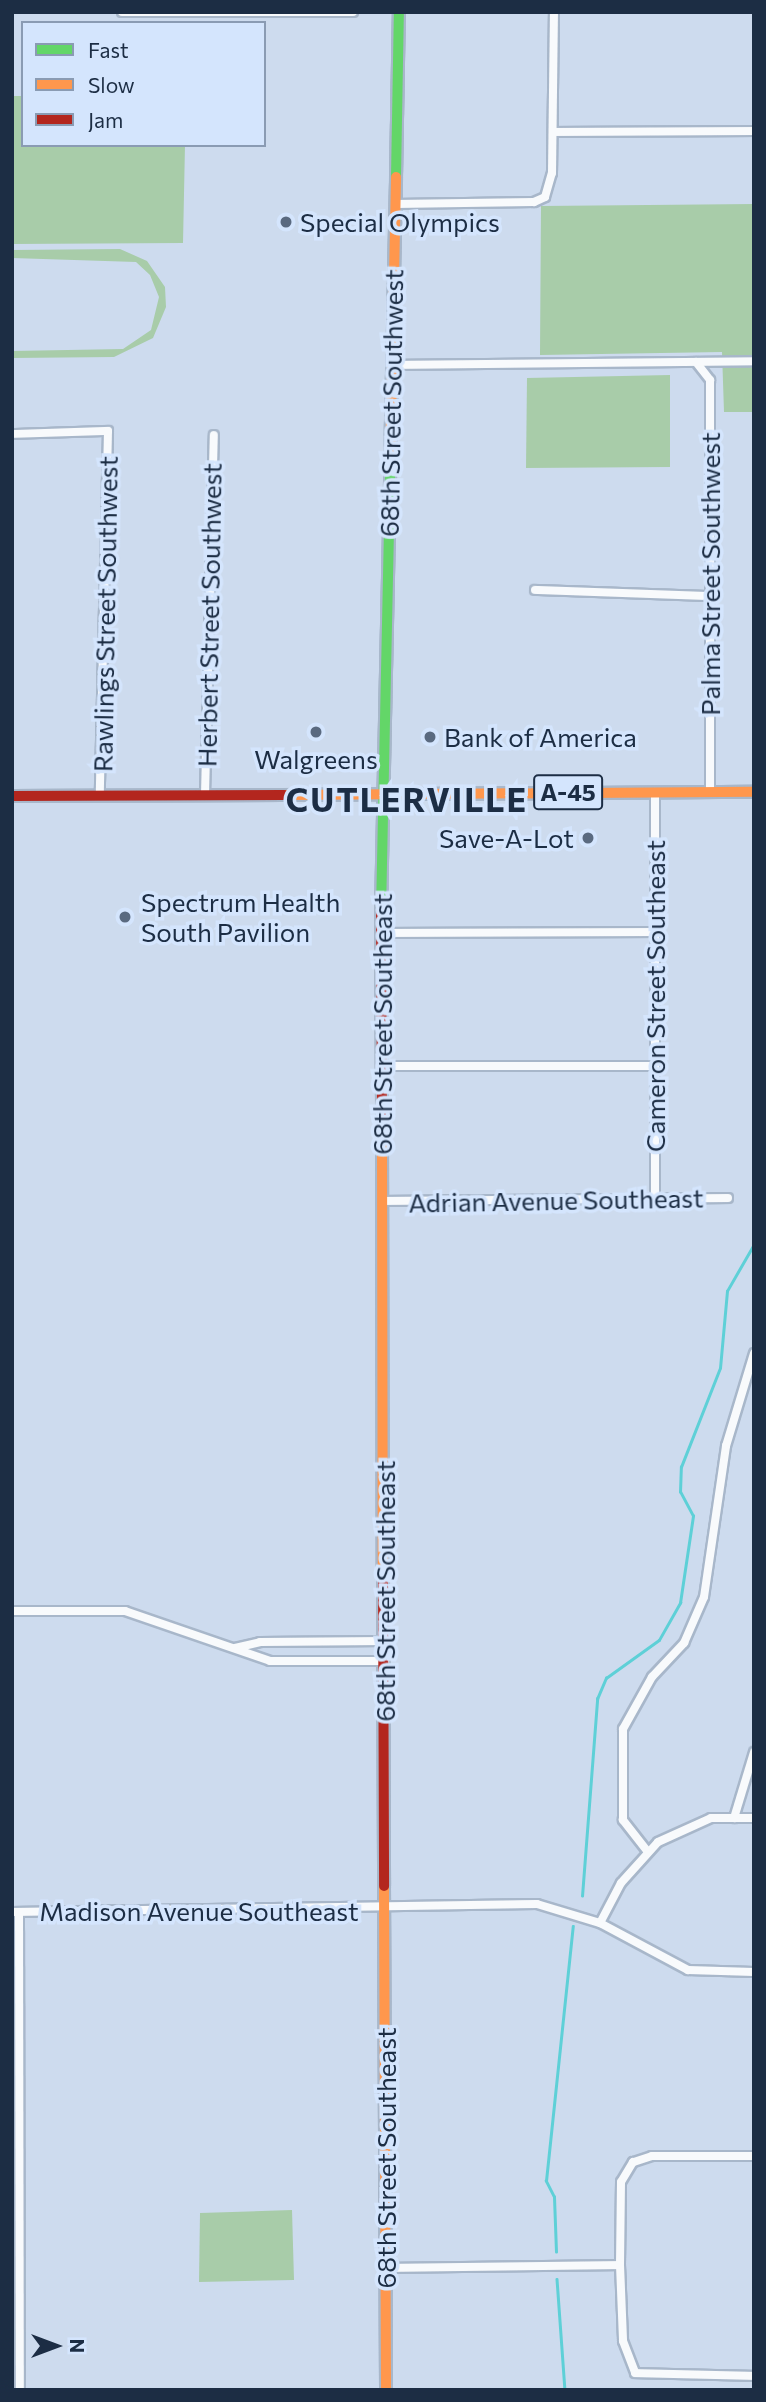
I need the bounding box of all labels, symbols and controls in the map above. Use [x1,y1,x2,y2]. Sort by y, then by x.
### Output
legend [21,21,266,147]
text: Fast [88,37,129,62]
text: Slow [88,72,135,97]
text: Jam [88,107,123,132]
place label: Special Olympics [300,206,500,238]
marker: Special Olympics [278,214,294,230]
street label: 68th Street Southwest [373,269,409,537]
street label: Palma Street Southwest [694,432,726,716]
street label: Rawlings Street Southwest [87,456,123,772]
street label: Herbert Street Southwest [191,463,227,767]
place label: Bank of America [444,721,637,753]
marker: Walgreens [308,724,324,740]
marker: Bank of America [422,729,438,745]
place label: Walgreens [254,743,378,775]
road number: A-45 [533,772,603,812]
district label: CUTLERVILLE [287,779,527,819]
place label: Save-A-Lot [439,822,574,854]
marker: Save-A-Lot [580,830,596,846]
street label: Cameron Street Southeast [639,840,671,1152]
place label: Spectrum Health South Pavilion [141,886,340,948]
street label: 68th Street Southeast [366,893,398,1155]
marker: Spectrum Health South Pavilion [115,907,135,927]
street label: Adrian Avenue Southeast [408,1182,704,1218]
street label: 68th Street Southeast [369,1460,401,1722]
street label: Madison Avenue Southeast [39,1895,359,1927]
street label: 68th Street Southeast [370,2027,402,2289]
north arrow [21,2311,91,2381]
text: N [66,2339,89,2353]

